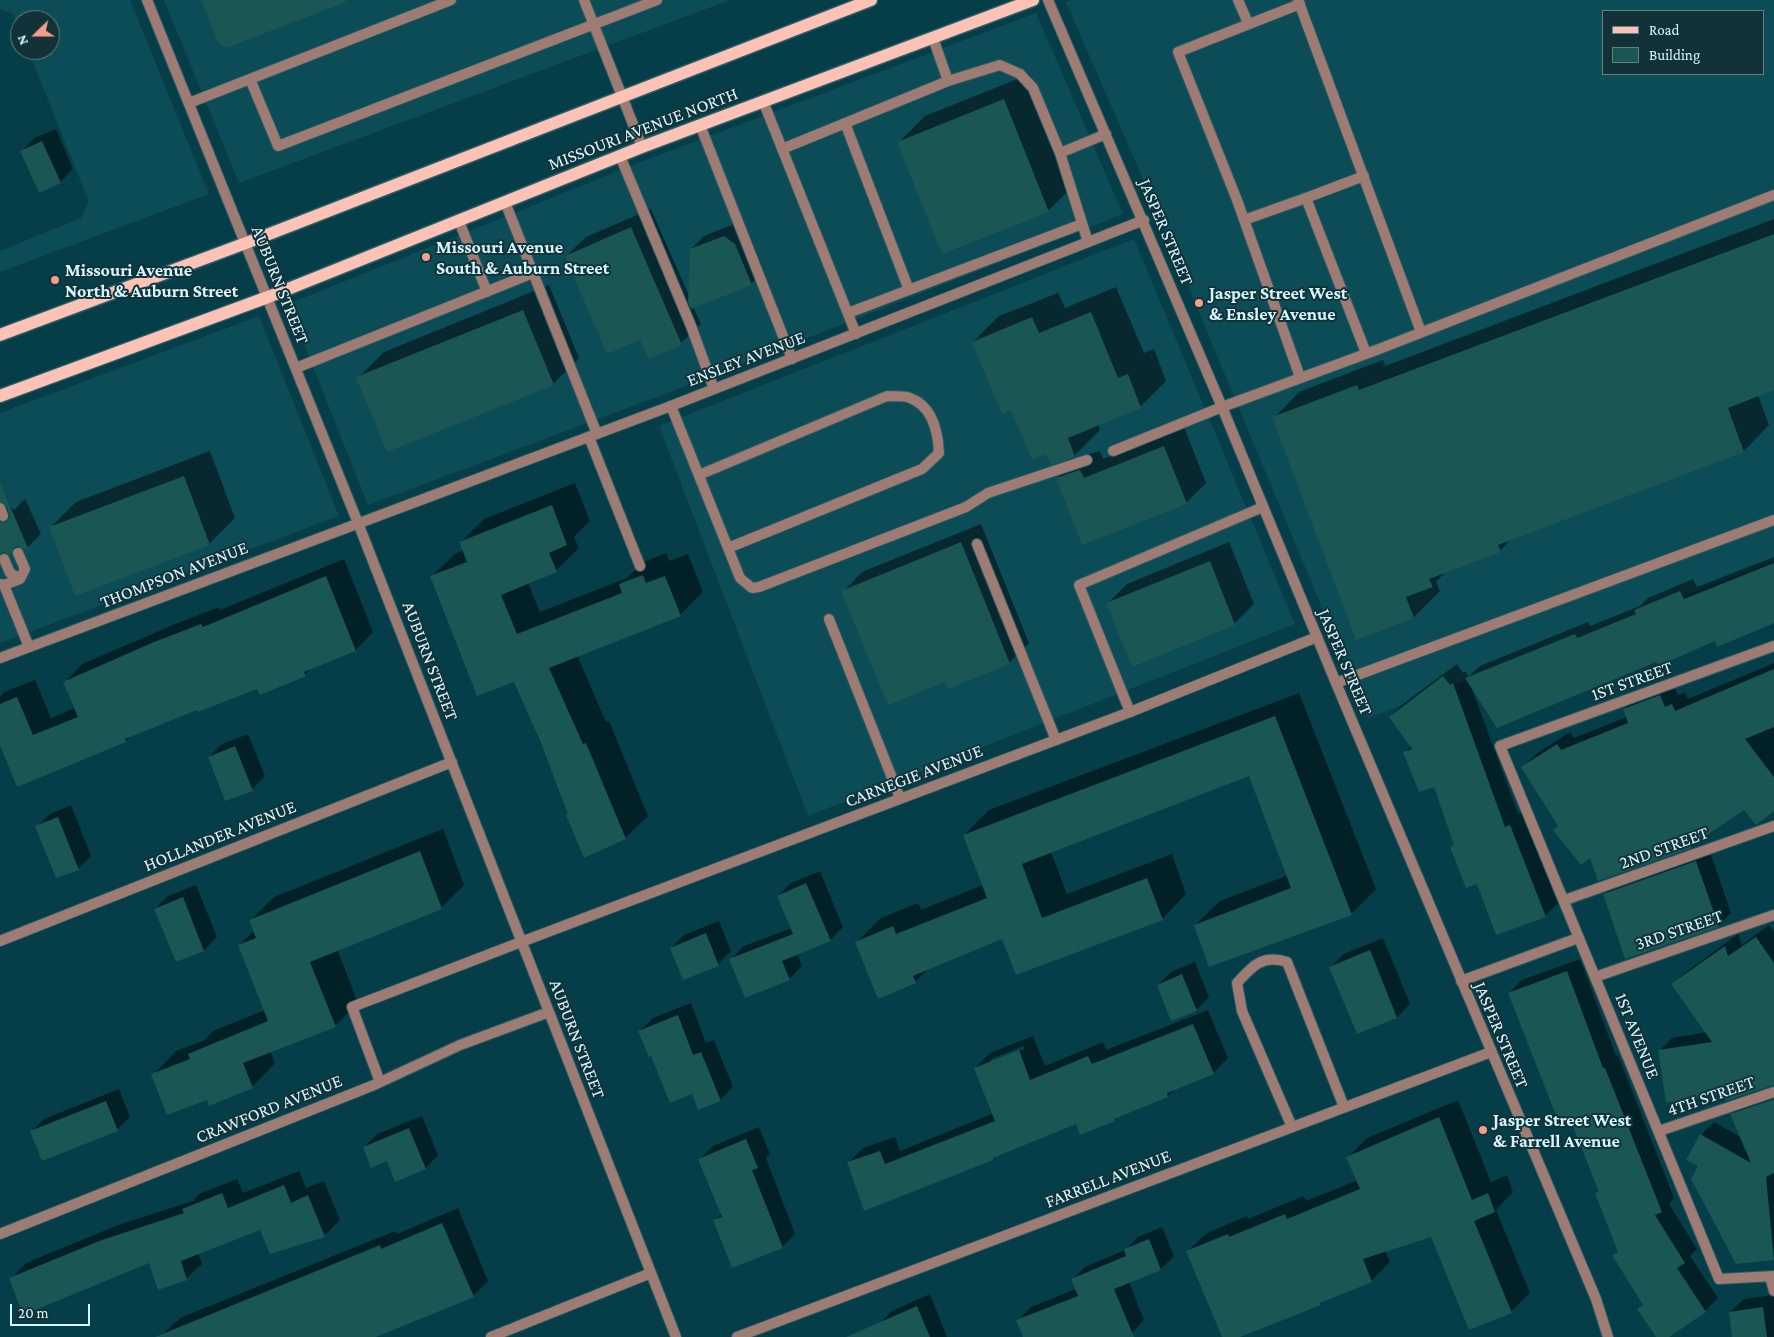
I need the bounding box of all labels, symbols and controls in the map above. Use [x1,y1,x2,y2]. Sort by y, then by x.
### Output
north arrow [10,10,60,60]
legend [1602,10,1764,75]
text: Road [1649,22,1679,38]
text: N [13,33,31,48]
text: Building [1649,47,1700,63]
street label: MISSOURI AVENUE NORTH [545,83,741,175]
street label: JASPER STREET [1134,176,1198,288]
street label: AUBURN STREET [246,223,314,347]
place label: Missouri Avenue South & Auburn Street [436,236,609,278]
marker: Missouri Avenue South & Auburn Street [420,251,432,263]
place label: Missouri Avenue North & Auburn Street [65,259,238,302]
marker: Missouri Avenue North & Auburn Street [49,274,61,286]
place label: Jasper Street West & Ensley Avenue [1209,282,1347,324]
marker: Jasper Street West & Ensley Avenue [1193,297,1205,309]
street label: ENSLEY AVENUE [684,327,808,391]
street label: THOMPSON AVENUE [97,537,251,613]
street label: AUBURN STREET [397,598,463,724]
street label: JASPER STREET [1313,606,1377,718]
street label: 1ST STREET [1588,656,1676,706]
street label: CARNEGIE AVENUE [842,740,986,812]
street label: HOLLANDER AVENUE [141,796,299,876]
street label: 2ND STREET [1617,822,1711,874]
street label: 3RD STREET [1632,905,1726,955]
street label: AUBURN STREET [544,976,610,1102]
street label: JASPER STREET [1469,979,1533,1091]
street label: 1ST AVENUE [1610,990,1664,1082]
street label: CRAWFORD AVENUE [193,1070,345,1148]
street label: 4TH STREET [1664,1071,1758,1121]
place label: Jasper Street West & Farrell Avenue [1493,1109,1631,1152]
marker: Jasper Street West & Farrell Avenue [1477,1124,1489,1136]
street label: FARRELL AVENUE [1042,1145,1174,1213]
scale bar [12,1294,92,1326]
text: 20 m [18,1305,49,1321]

